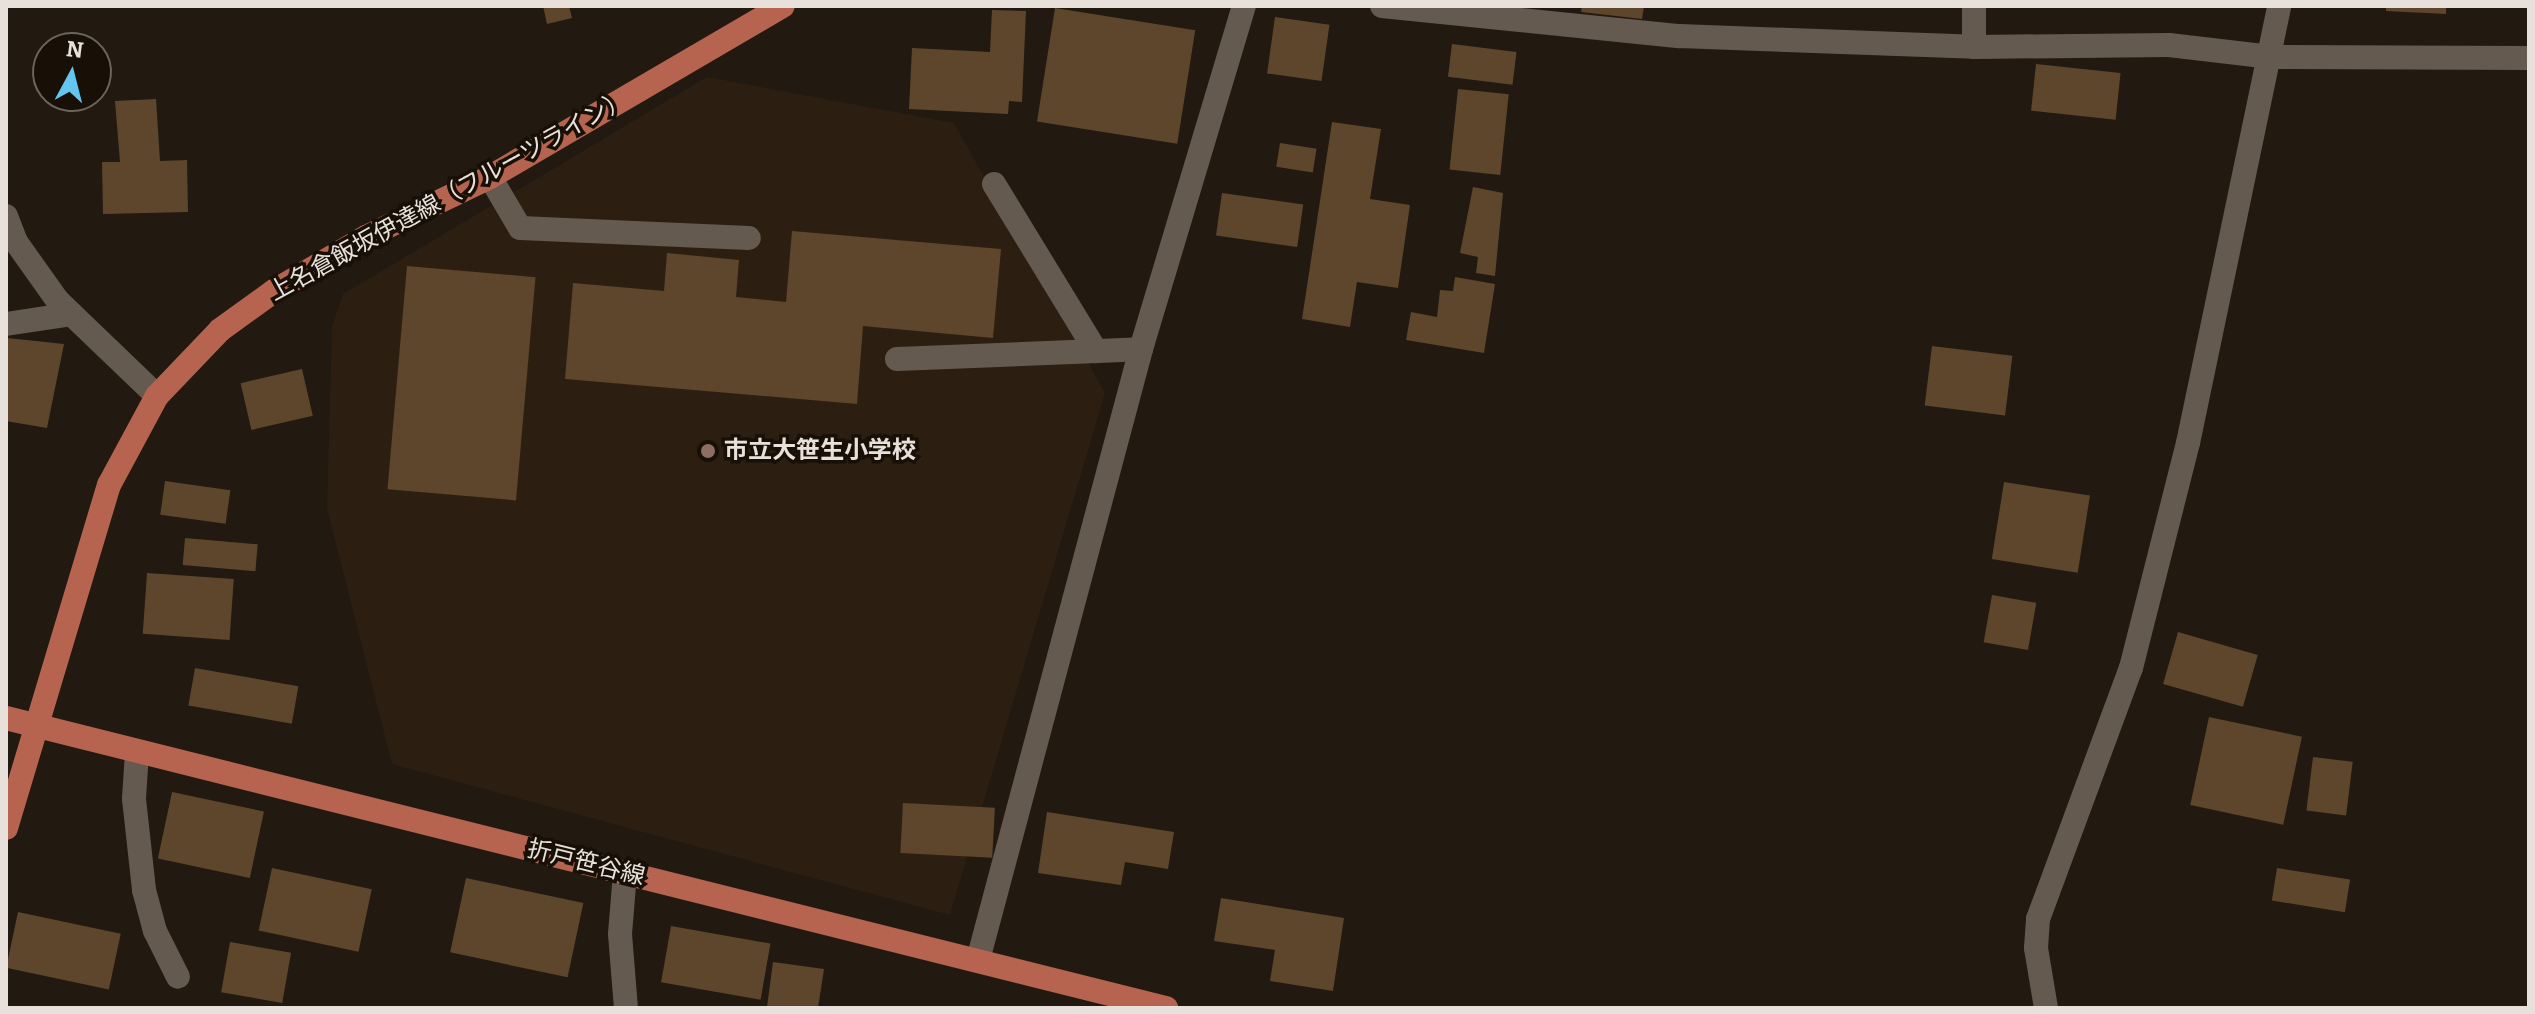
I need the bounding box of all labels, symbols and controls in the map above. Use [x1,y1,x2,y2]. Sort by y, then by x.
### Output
north arrow [32,32,112,112]
text: N [65,35,85,64]
street label: 上名倉飯坂伊達線（フルーツライン） [264,85,634,307]
place label: 市立大笹生小学校 [724,437,916,465]
marker: 市立大笹生小学校 [699,442,717,460]
street label: 折戸笹谷線 [524,835,648,891]

